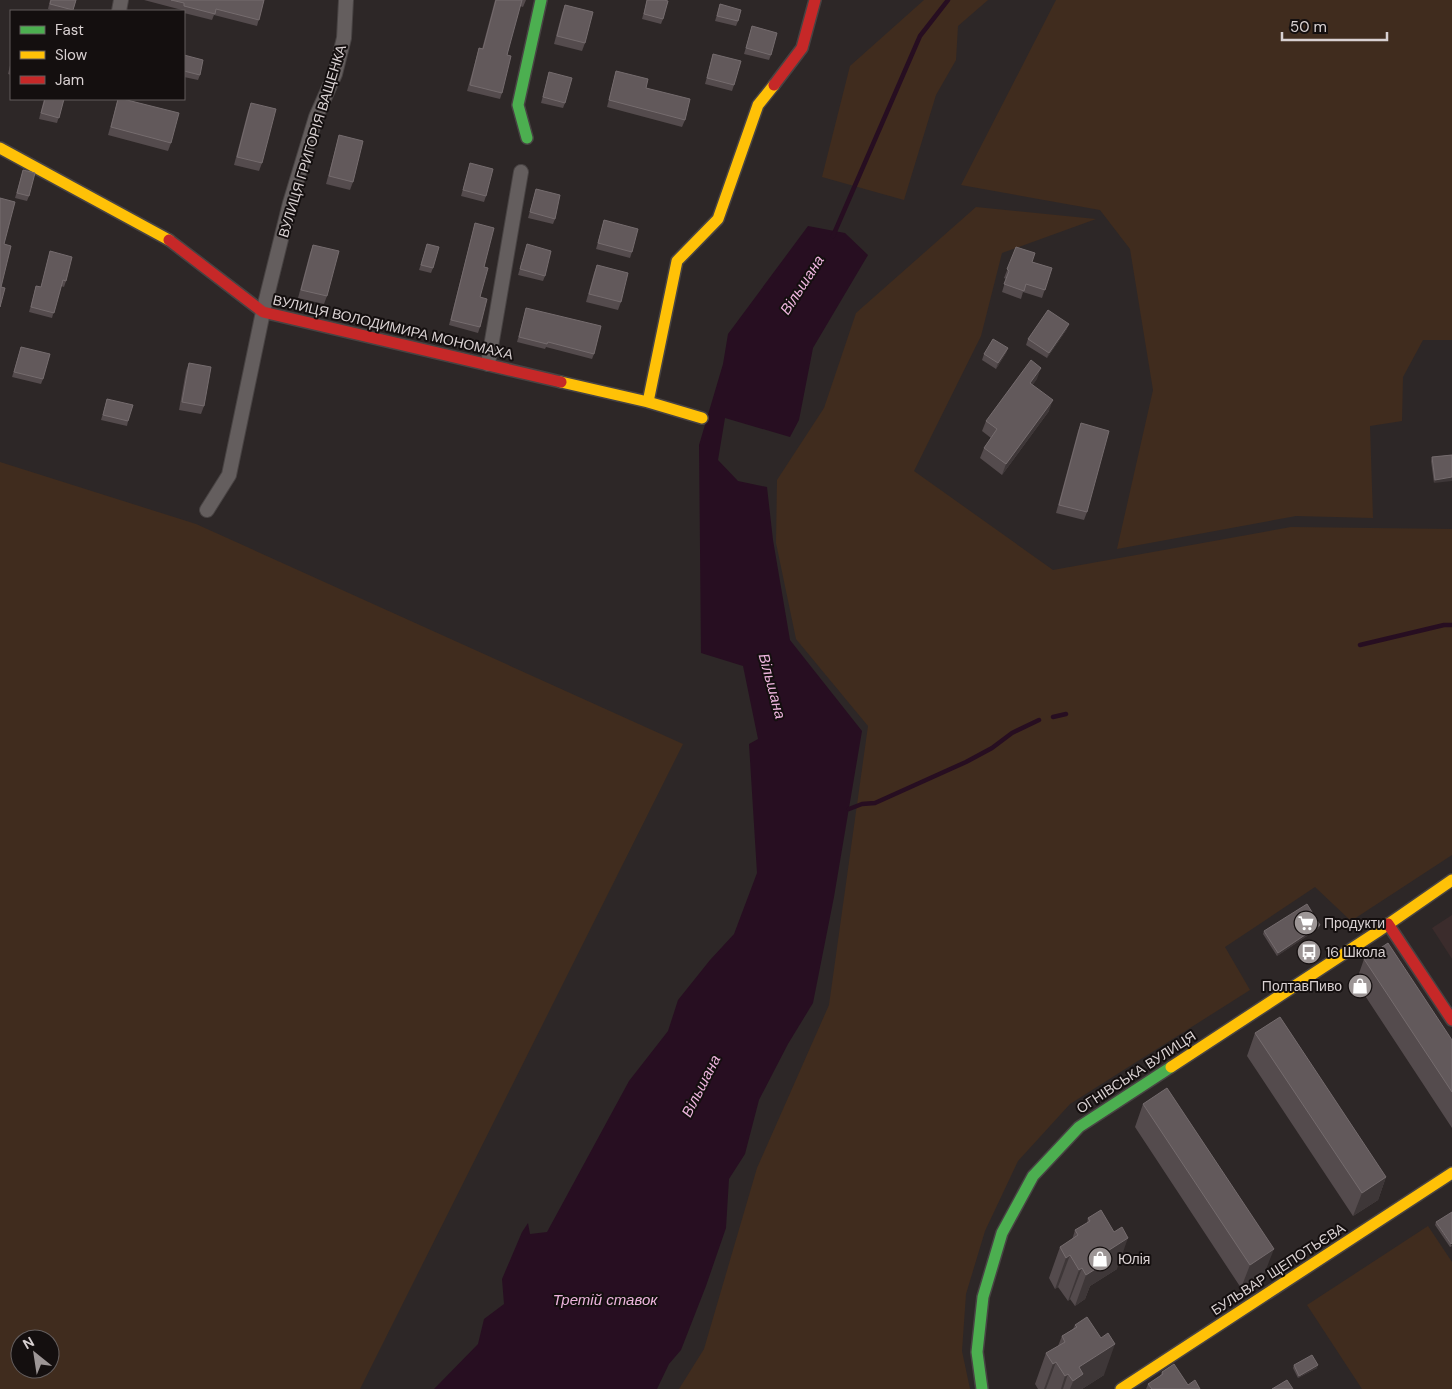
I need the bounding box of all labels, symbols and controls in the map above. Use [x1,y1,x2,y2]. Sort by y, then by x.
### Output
legend [10,10,185,100]
scale bar [1282,10,1387,42]
text: 50 m [1290,17,1327,37]
text: Fast [55,20,84,40]
street label: ВУЛИЦЯ ГРИГОРІЯ ВАЩЕНКА [274,42,350,240]
text: Slow [55,45,88,65]
text: Jam [55,70,84,90]
water label: Вільшана [775,251,829,319]
street label: ВУЛИЦЯ ВОЛОДИМИРА МОНОМАХА [271,291,516,364]
water label: Вільшана [754,651,790,721]
supermarket icon: Продукти [1293,910,1319,936]
place label: Продукти [1324,914,1385,932]
bus stop icon: 16 Школа [1296,939,1322,965]
place label: 16 Школа [1326,943,1386,961]
shop icon: ПолтавПиво [1347,973,1373,999]
place label: ПолтавПиво [1262,977,1342,995]
street label: ОГНІВСЬКА ВУЛИЦЯ [1073,1027,1199,1117]
water label: Вільшана [677,1052,725,1120]
street label: БУЛЬВАР ЩЕПОТЬЄВА [1208,1219,1349,1319]
shop icon: Юлія [1087,1246,1113,1272]
place label: Юлія [1118,1250,1150,1268]
water label: Третій ставок [553,1290,658,1310]
north arrow [10,1329,60,1379]
text: N [20,1332,37,1353]

